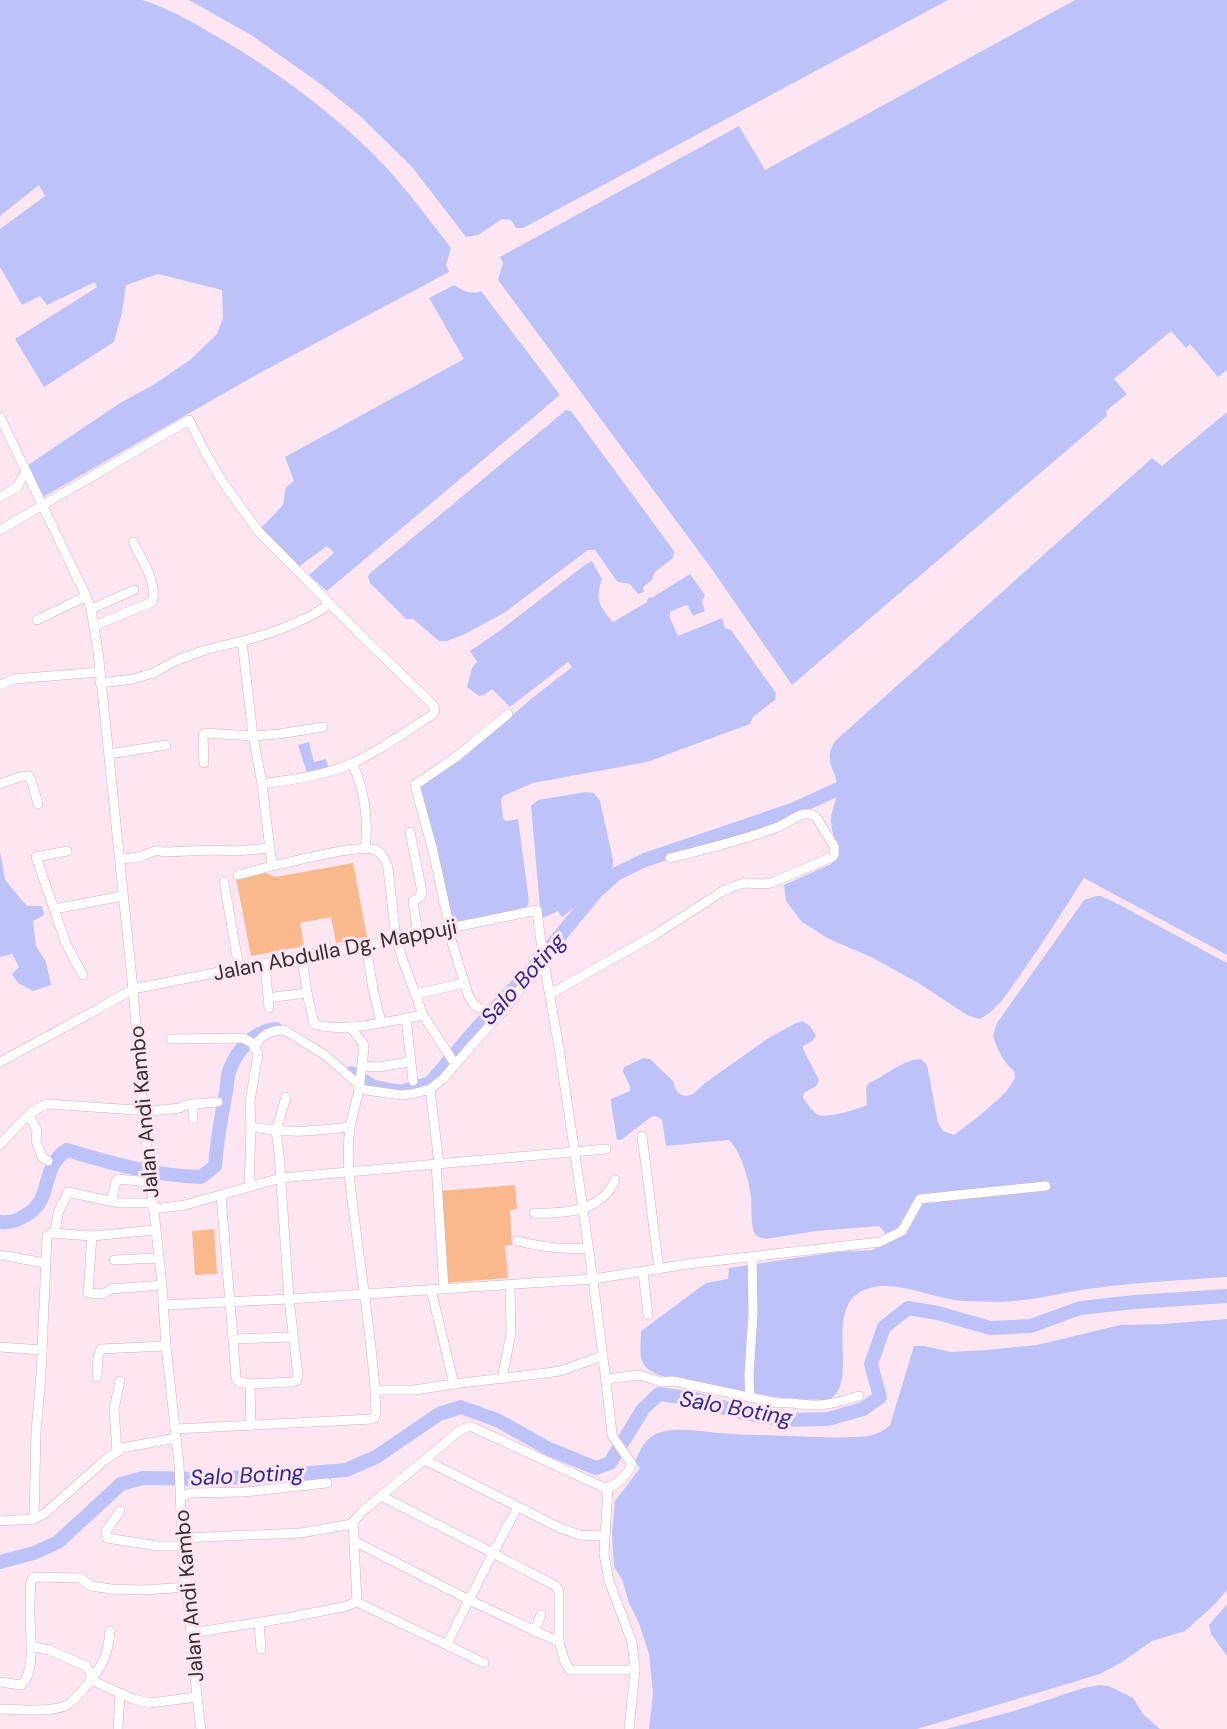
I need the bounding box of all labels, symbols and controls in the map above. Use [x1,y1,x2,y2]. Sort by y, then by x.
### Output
street label: Jalan Abdulla Dg. Mappuji [211,913,459,987]
water label: Salo Boting [474,926,572,1031]
street label: Jalan Andi Kambo [123,1025,165,1199]
water label: Salo Boting [677,1384,795,1432]
water label: Salo Boting [189,1457,305,1492]
street label: Jalan Andi Kambo [168,1509,210,1683]

